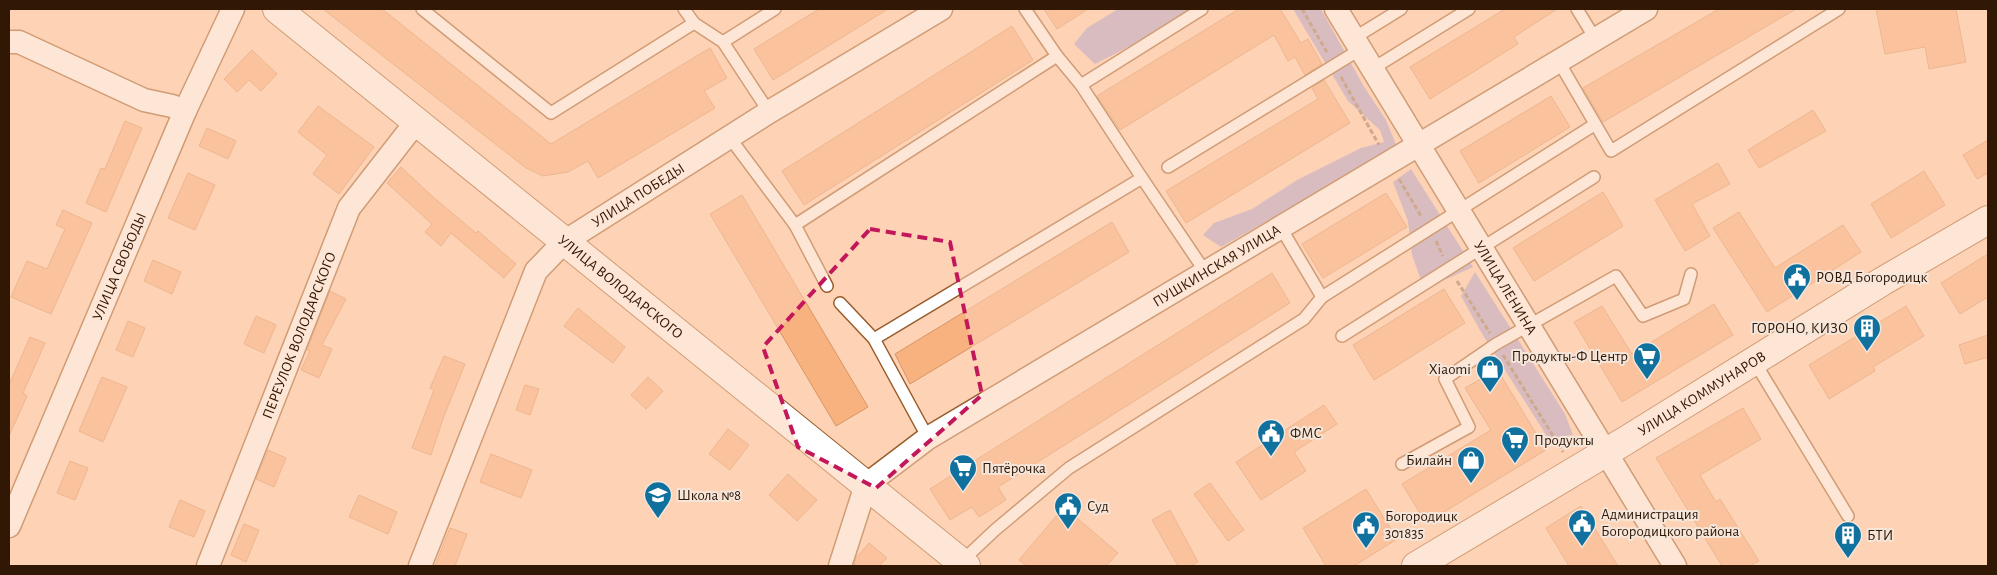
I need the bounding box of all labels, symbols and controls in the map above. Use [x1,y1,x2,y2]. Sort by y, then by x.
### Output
street label: УЛИЦА ПОБЕДЫ [589,160,687,230]
street label: УЛИЦА СВОБОДЫ [90,210,149,323]
street label: ПУШКИНСКАЯ УЛИЦА [1150,222,1283,309]
street label: УЛИЦА ВОЛОДАРСКОГО [555,232,686,342]
street label: УЛИЦА ЛЕНИНА [1471,238,1540,337]
street label: ПЕРЕУЛОК ВОЛОДАРСКОГО [259,250,338,421]
public building icon: РОВД Богородицк [1782,262,1812,301]
place label: РОВД Богородицк [1816,270,1928,285]
building icon: ГОРОНО, КИЗО [1852,313,1882,352]
place label: ГОРОНО, КИЗО [1751,321,1848,336]
supermarket icon: Продукты-Ф Центр [1632,341,1662,380]
street label: УЛИЦА КОММУНАРОВ [1635,348,1768,438]
place label: Продукты-Ф Центр [1512,349,1628,364]
shop icon: Xiaomi [1475,354,1505,393]
place label: Xiaomi [1429,362,1471,377]
public building icon: ФМС [1256,418,1286,457]
supermarket icon: Продукты [1500,425,1530,464]
place label: ФМС [1290,426,1322,441]
place label: Продукты [1534,433,1594,448]
shop icon: Билайн [1456,445,1486,484]
supermarket icon: Пятёрочка [948,453,978,492]
place label: Билайн [1406,453,1452,468]
place label: Пятёрочка [982,461,1046,476]
school or university icon: Школа №8 [643,480,673,519]
place label: Школа №8 [677,488,741,503]
public building icon: Суд [1053,491,1083,530]
place label: Суд [1087,499,1109,514]
place label: Администрация Богородицкого района [1601,507,1740,539]
public building icon: Администрация Богородицкого района [1567,508,1597,547]
place label: Богородицк 301835 [1385,509,1458,541]
public building icon: Богородицк 301835 [1351,510,1381,549]
building icon: БТИ [1833,520,1863,559]
place label: БТИ [1867,528,1893,543]

